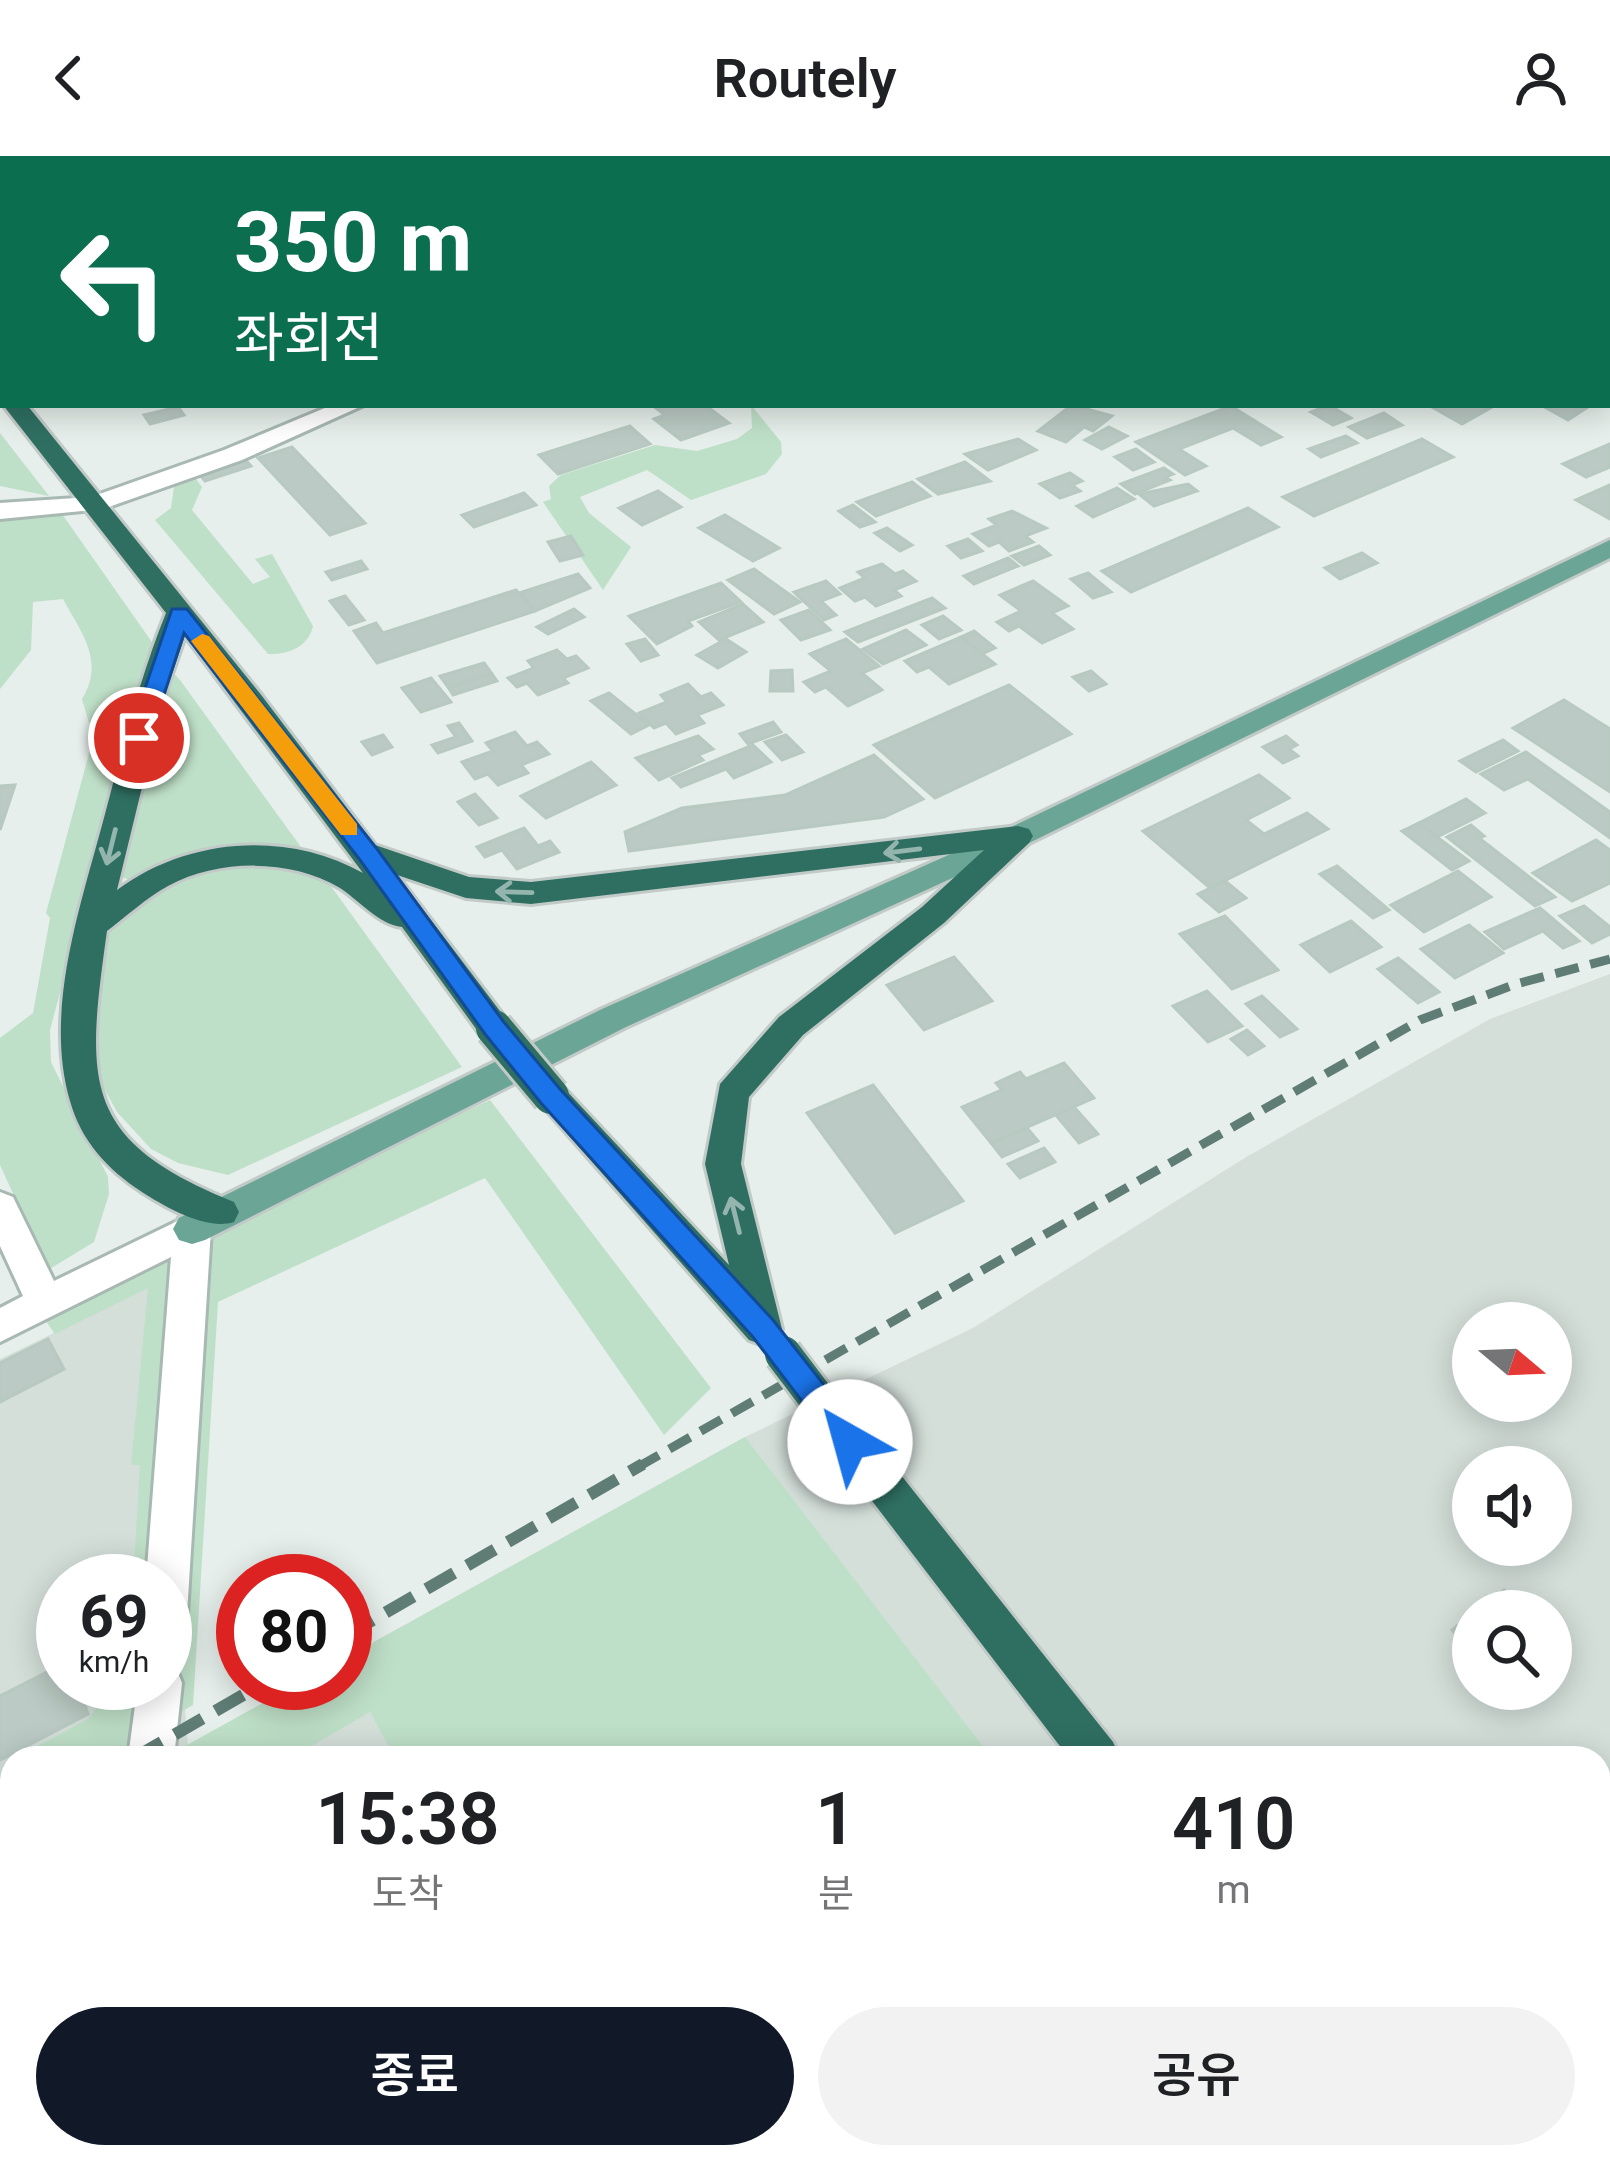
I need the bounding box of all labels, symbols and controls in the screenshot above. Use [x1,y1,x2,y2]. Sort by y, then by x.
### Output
icon: back [36,45,102,111]
icon: person [1508,45,1574,111]
text: Routely [713,47,897,110]
text: 350 m [234,193,472,292]
icon: left [36,204,192,360]
text: 좌회전 [234,307,383,370]
pin [88,687,190,789]
icon: arrive [106,705,172,771]
one-way arrow [99,827,121,865]
one-way arrow [883,840,922,862]
one-way arrow [495,880,534,903]
one-way arrow [723,1197,745,1235]
north arrow [1452,1302,1572,1422]
map controls [1452,1302,1572,1710]
position arrow [787,1379,913,1505]
button: sound [1452,1446,1572,1566]
speed limit sign: 80 [216,1554,372,1710]
text: 69 [80,1581,148,1652]
button: search [1452,1590,1572,1710]
text: km/h [79,1644,149,1679]
text: 15:38 [316,1777,500,1862]
text: 1 [815,1777,856,1862]
text: 410 [1172,1782,1295,1867]
text: m [1217,1867,1251,1913]
text: 도착 [372,1871,444,1917]
text: 분 [818,1871,854,1917]
button: 종료 [36,2007,794,2145]
button: 공유 [818,2007,1575,2145]

